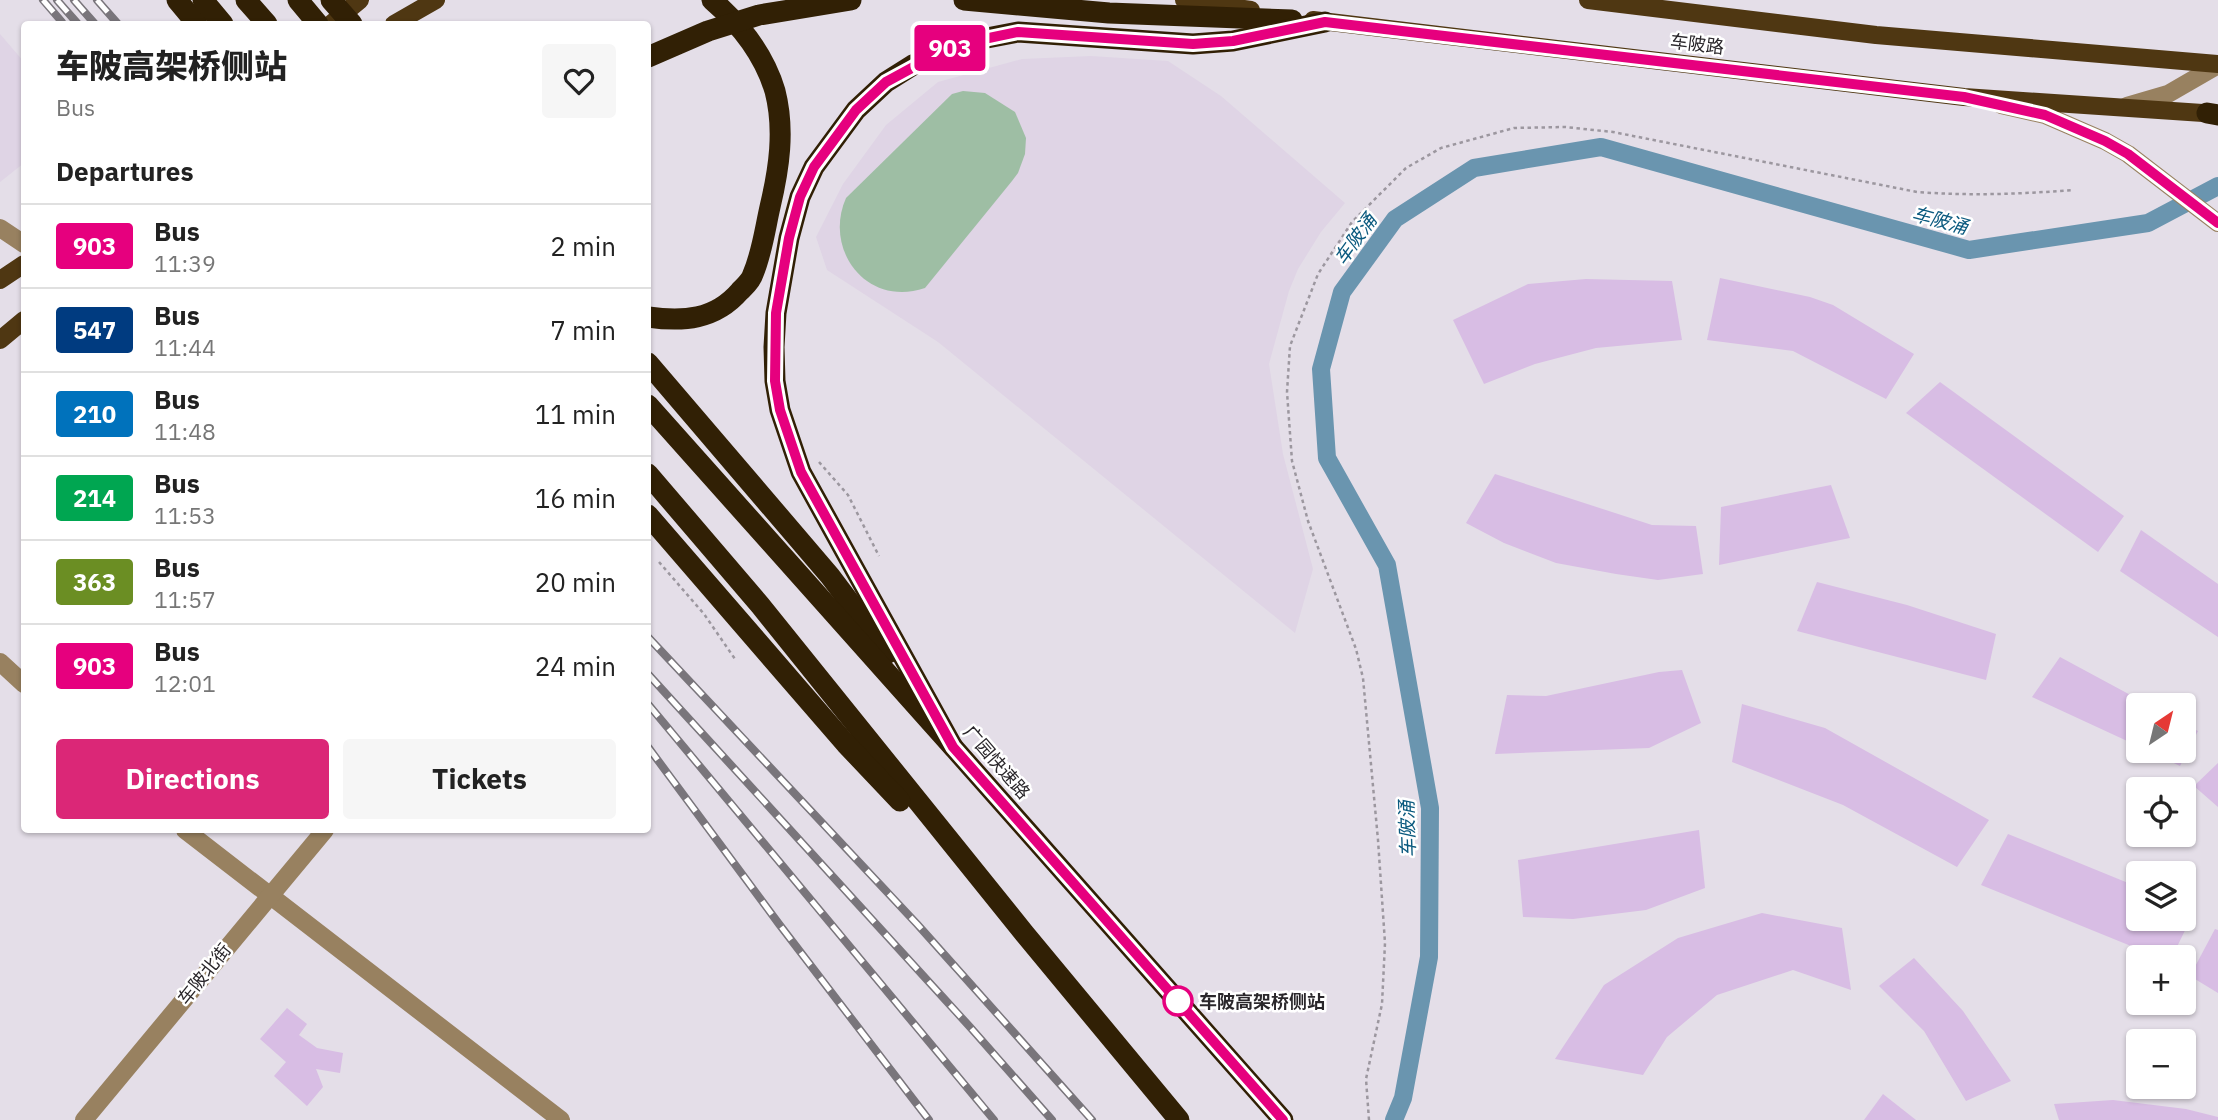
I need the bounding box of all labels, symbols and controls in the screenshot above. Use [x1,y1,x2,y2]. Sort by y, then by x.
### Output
line badge: 903 [910,25,990,71]
street label: 车陂路 [1669,29,1725,59]
text: 903 [928,32,972,64]
text: 车陂高架桥侧站 [56,44,287,87]
button: heart [542,44,616,118]
text: Bus [56,92,95,122]
text: Departures [56,154,194,188]
water label: 车陂涌 [1909,201,1973,239]
water label: 车陂涌 [1329,207,1383,269]
text: Bus [154,214,200,248]
text: 2 min [550,229,616,263]
text: 903 [73,230,116,262]
text: 11:39 [154,248,216,278]
text: Bus [154,298,200,332]
text: 7 min [550,313,616,347]
text: 547 [73,314,116,346]
text: 11:44 [154,332,216,362]
text: Bus [154,382,200,416]
text: 11 min [535,397,616,431]
text: 210 [73,398,116,430]
text: 11:48 [154,416,216,446]
text: Bus [154,466,200,500]
text: 16 min [535,481,616,515]
text: 214 [73,482,116,514]
text: 11:53 [154,500,216,530]
text: Bus [154,550,200,584]
text: 20 min [535,565,616,599]
text: 363 [73,566,116,598]
text: 11:57 [154,584,216,614]
text: Bus [154,634,200,668]
text: 24 min [535,649,616,683]
text: 903 [73,650,116,682]
text: 12:01 [154,668,216,698]
north arrow [2126,693,2196,763]
map controls [2126,693,2196,1099]
street label: 广园快速路 [959,720,1035,804]
button: Directions [56,739,329,819]
button: Tickets [343,739,616,819]
button: locate [2126,777,2196,847]
water label: 车陂涌 [1394,798,1420,858]
button: layers [2126,861,2196,931]
street label: 车陂北街 [172,939,236,1009]
button: + [2126,945,2196,1015]
marker: 车陂高架桥侧站 [1163,986,1193,1016]
place label: 车陂高架桥侧站 [1199,990,1325,1013]
button: − [2126,1029,2196,1099]

